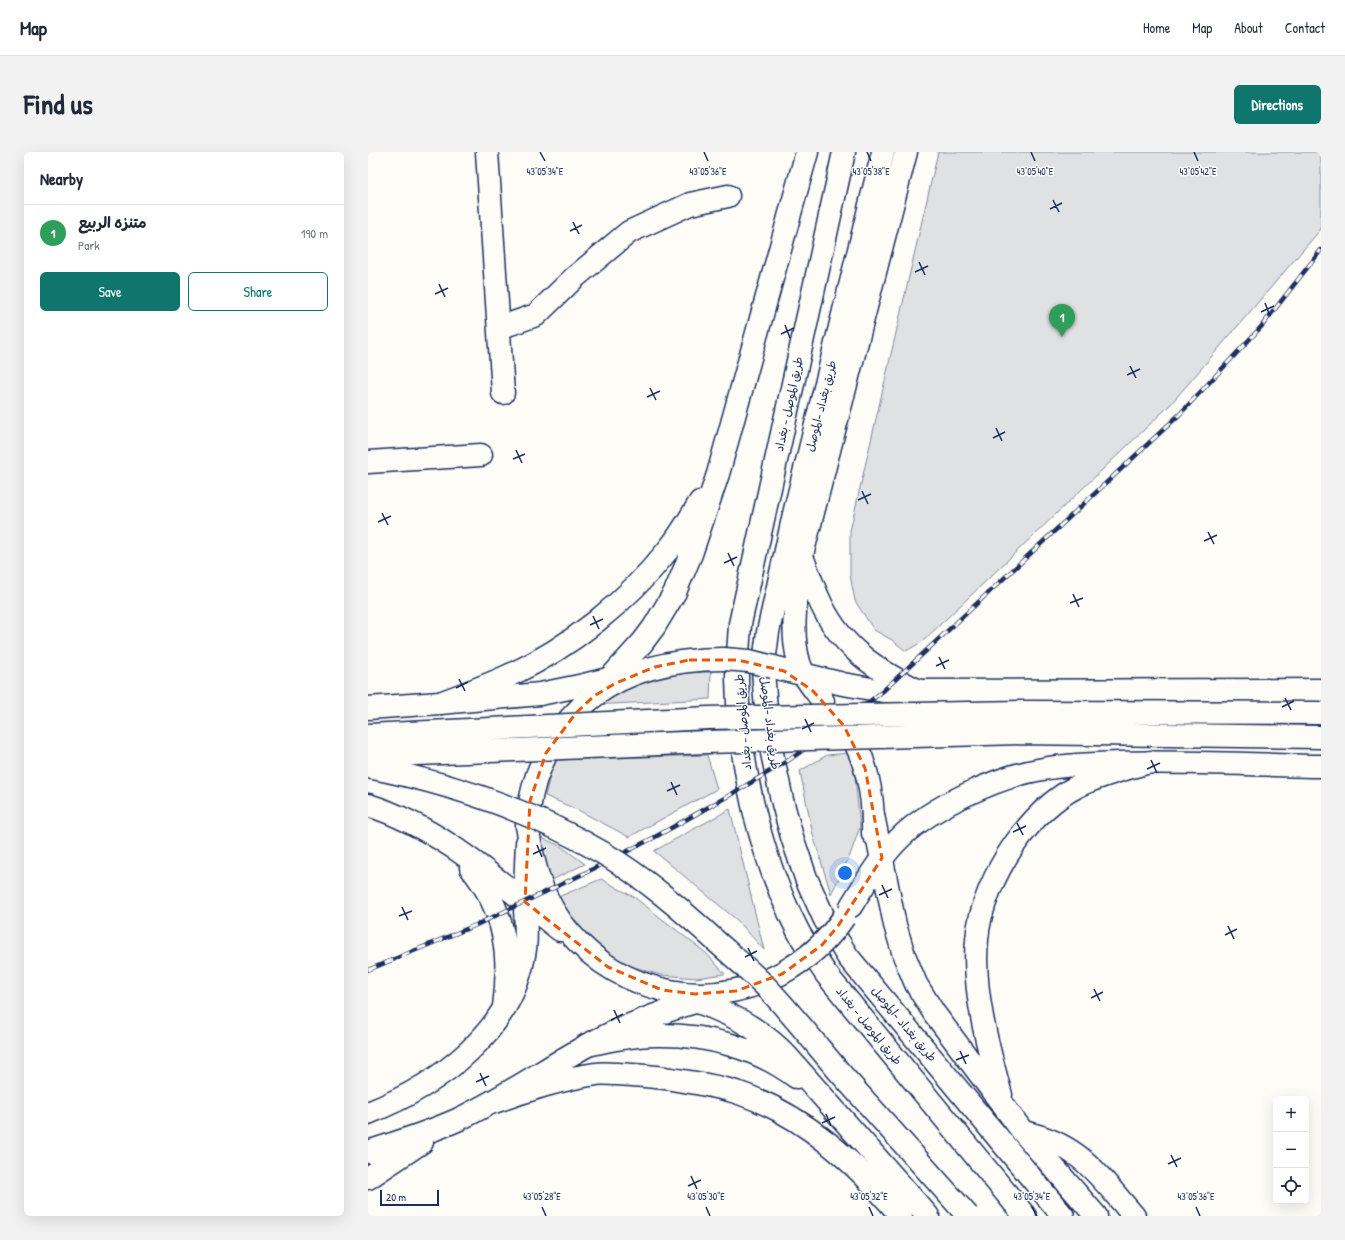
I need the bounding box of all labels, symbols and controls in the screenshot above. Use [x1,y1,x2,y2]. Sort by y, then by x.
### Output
text: Map [20,15,47,41]
text: Home [1143,18,1170,37]
text: Map [1192,18,1212,37]
text: About [1234,18,1263,37]
text: Contact [1285,18,1325,37]
text: Find us [24,85,93,123]
button: Directions [1234,85,1321,124]
text: 43°05'34"E [527,165,564,178]
text: 43°05'36"E [690,165,727,178]
text: 43°05'38"E [852,165,890,178]
text: 43°05'40"E [1017,165,1054,178]
text: 43°05'42"E [1180,165,1217,178]
text: Nearby [40,167,83,190]
text: متنزه الربيع [78,212,147,233]
text: 1 [51,224,55,242]
text: 190 m [301,224,328,242]
text: Park [78,236,100,254]
button: Save [40,272,180,311]
button: Share [188,272,328,311]
pin: 1 [1049,304,1075,337]
street label: طريق الموصل - بغداد [770,355,807,453]
street label: طريق بغداد -الموصل [801,358,840,453]
street label: طريق الموصل - بغداد [730,673,755,771]
street label: طريق بغداد -الموصل [756,675,785,771]
your location [835,863,855,883]
street label: طريق بغداد -الموصل [868,982,941,1065]
street label: طريق الموصل - بغداد [832,983,906,1069]
map controls [1273,1096,1309,1204]
button: + [1273,1096,1309,1132]
button: − [1273,1132,1309,1168]
button: locate [1273,1168,1309,1204]
scale bar [380,1188,439,1207]
text: 20 m [386,1190,406,1204]
text: 43°05'28"E [523,1190,561,1203]
text: 43°05'30"E [687,1190,725,1203]
text: 43°05'32"E [850,1190,888,1203]
text: 43°05'34"E [1014,1190,1051,1203]
text: 43°05'36"E [1178,1190,1215,1203]

